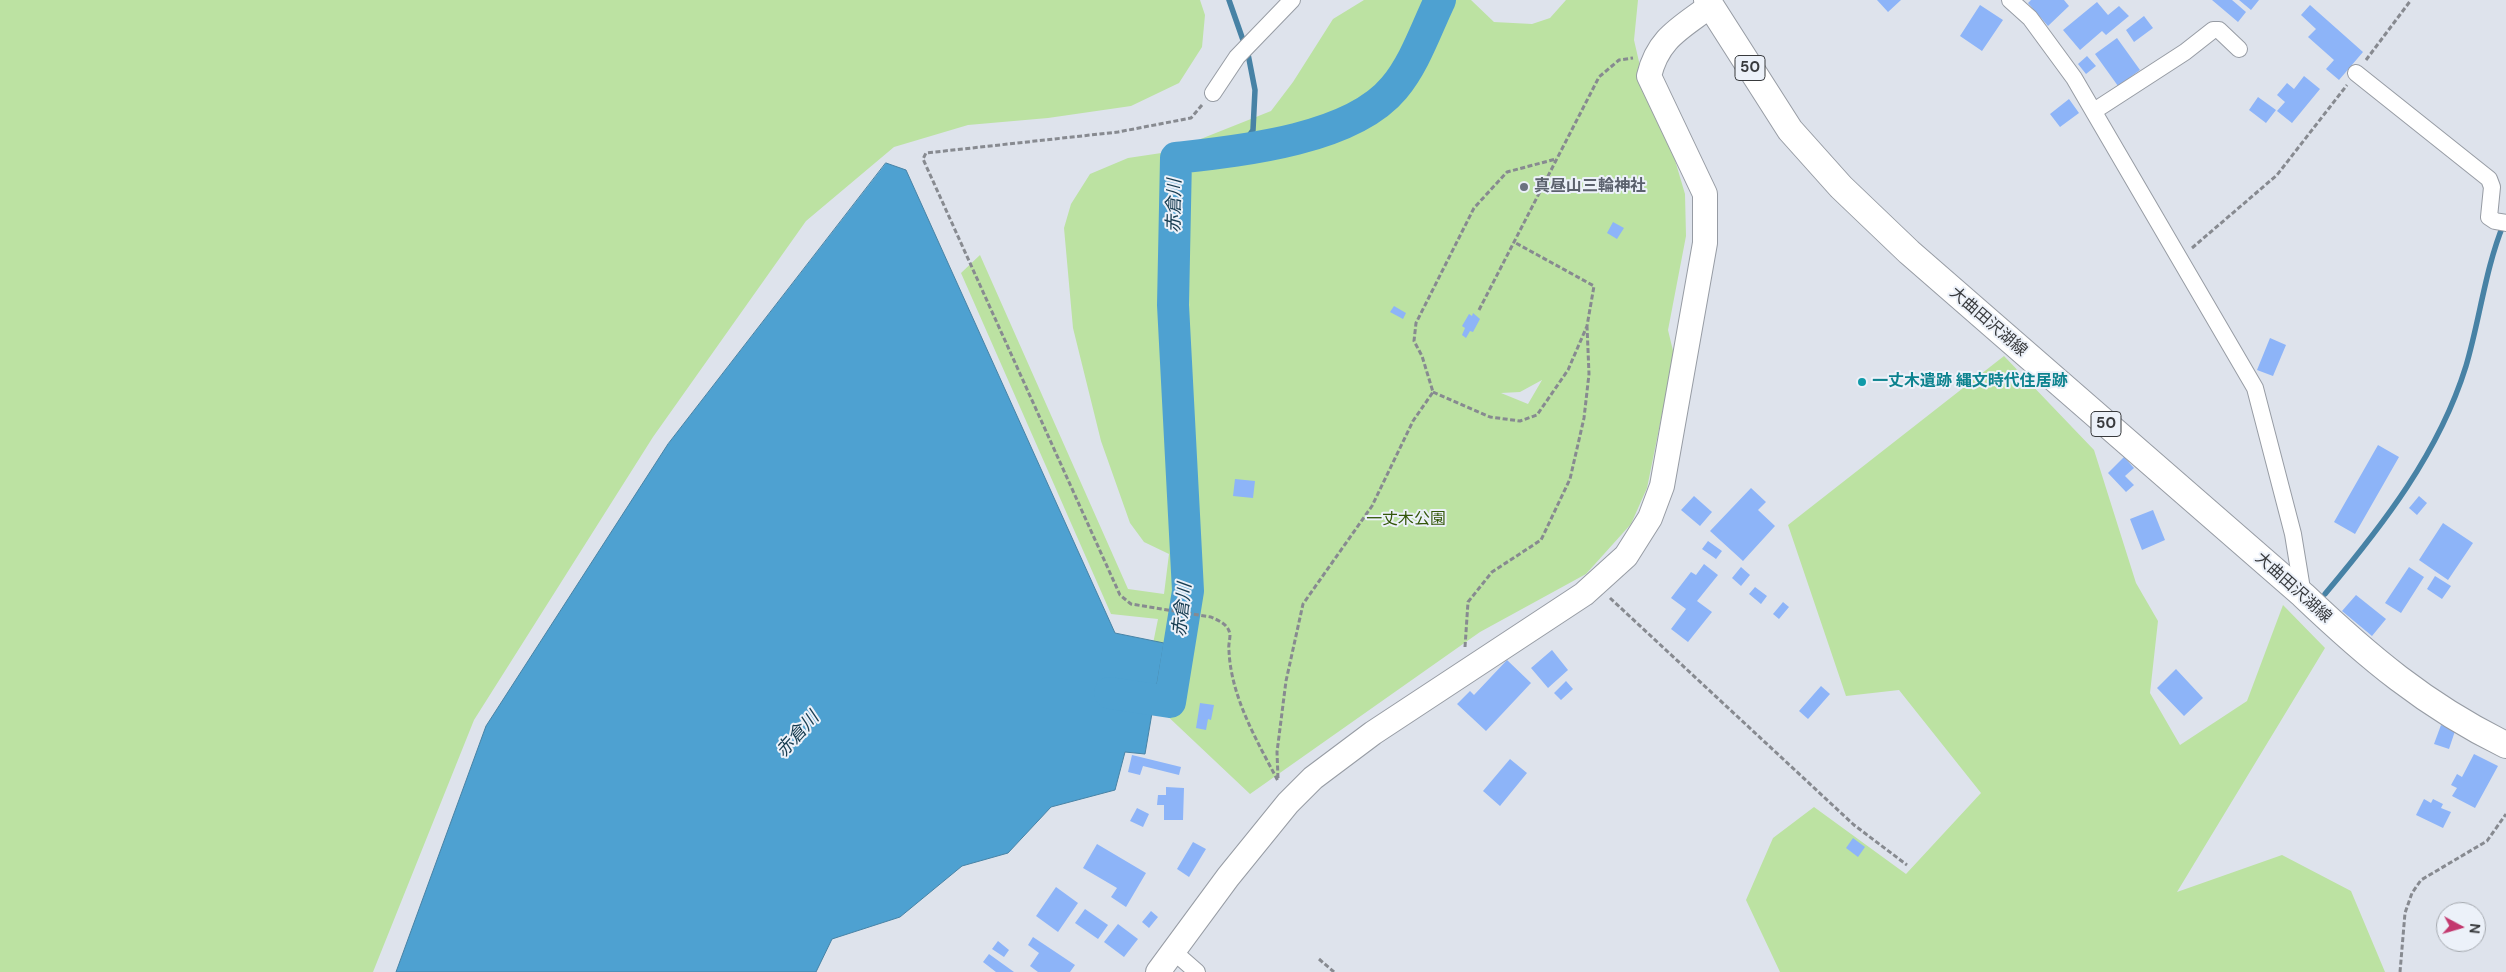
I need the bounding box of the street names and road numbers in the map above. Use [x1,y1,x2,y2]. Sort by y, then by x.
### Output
road number: 50 [1735,56,1765,80]
street label: 大曲田沢湖線 [1945,283,2031,361]
road number: 50 [2091,412,2121,436]
street label: 大曲田沢湖線 [2251,549,2335,627]

